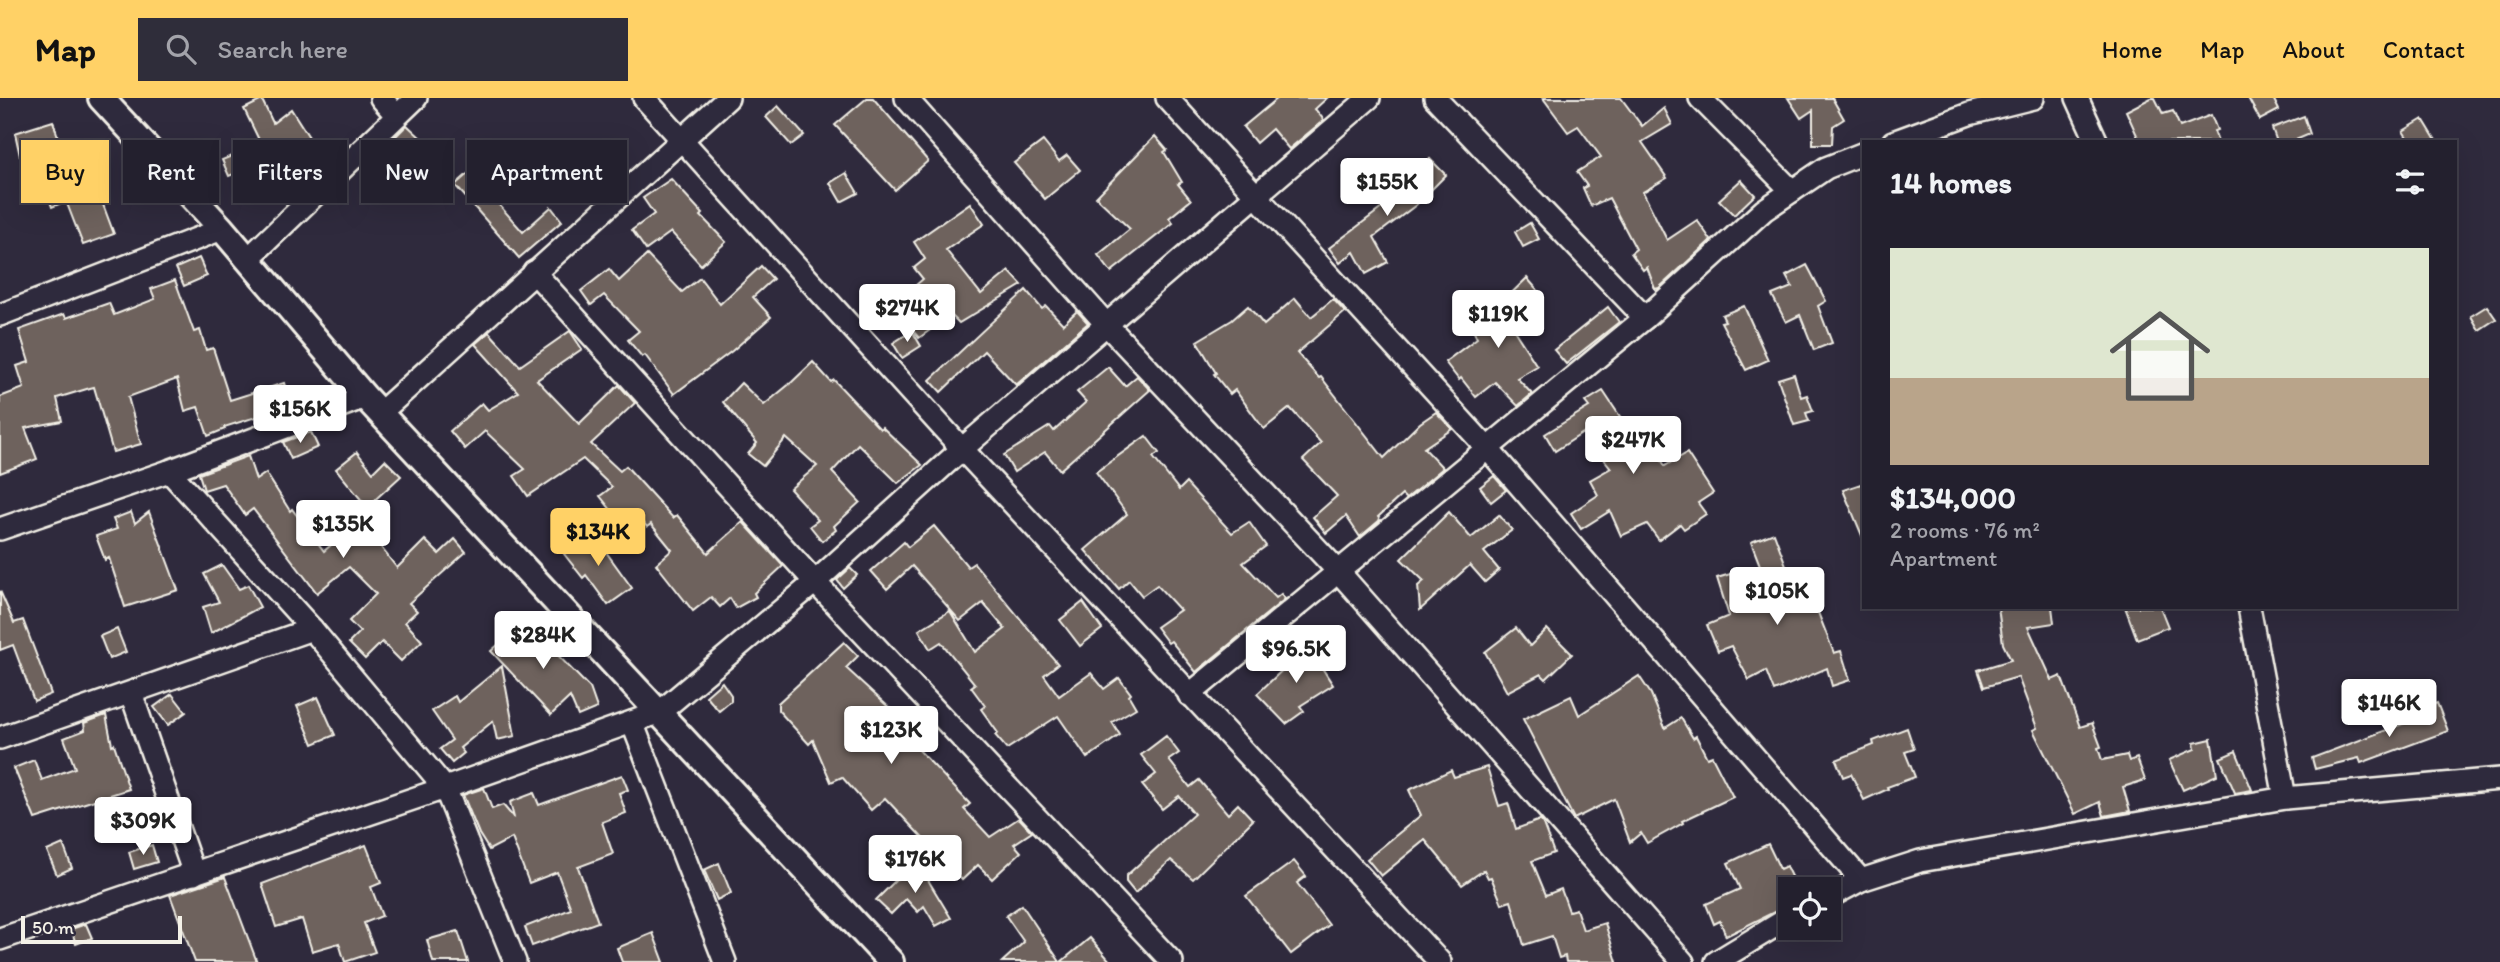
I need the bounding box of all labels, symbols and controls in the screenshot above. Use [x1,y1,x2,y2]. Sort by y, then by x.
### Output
search box [138,18,628,81]
text: Map [35,30,96,69]
icon: search [162,30,200,68]
text: Search here [218,33,348,65]
text: Home [2102,35,2162,64]
text: Map [2200,35,2244,64]
text: About [2282,35,2345,64]
text: Contact [2383,35,2465,64]
chip: Buy [21,140,109,203]
chip: Rent [123,140,219,203]
chip: Filters [233,140,347,203]
chip: New [361,140,453,203]
chip: Apartment [467,140,627,203]
pin: $155K [1338,158,1436,218]
icon: filters [2391,163,2429,201]
text: 14 homes [1890,164,2012,201]
text: $155K [1356,167,1418,195]
pin: $274K [858,285,956,344]
pin: $119K [1449,290,1547,350]
text: $274K [875,293,939,321]
icon: home [2097,293,2223,419]
text: $119K [1468,299,1528,327]
pin: $156K [251,386,349,445]
text: $156K [269,394,331,422]
pin: $247K [1584,416,1682,476]
text: $247K [1601,425,1665,453]
text: $134,000 [1890,479,2016,516]
pin: $135K [294,500,392,560]
pin: $134K [549,508,647,568]
text: $135K [312,509,374,537]
text: 2 rooms · 76 m² [1890,516,2040,544]
text: $134K [566,517,630,545]
text: Apartment [1890,544,1997,572]
pin: $105K [1728,568,1826,627]
text: $105K [1745,576,1809,604]
pin: $284K [494,612,592,671]
text: $284K [511,620,575,648]
pin: $96.5K [1239,626,1353,685]
text: $96.5K [1262,634,1330,662]
pin: $146K [2340,680,2438,739]
text: $146K [2357,688,2421,716]
pin: $123K [842,706,940,766]
text: $123K [860,715,922,743]
pin: $309K [94,798,192,857]
text: $309K [110,806,176,834]
pin: $176K [866,836,964,895]
text: $176K [885,844,945,872]
map controls [1778,877,1841,940]
button: locate [1778,877,1841,940]
scale bar [21,913,182,945]
text: 50 m [32,916,74,939]

